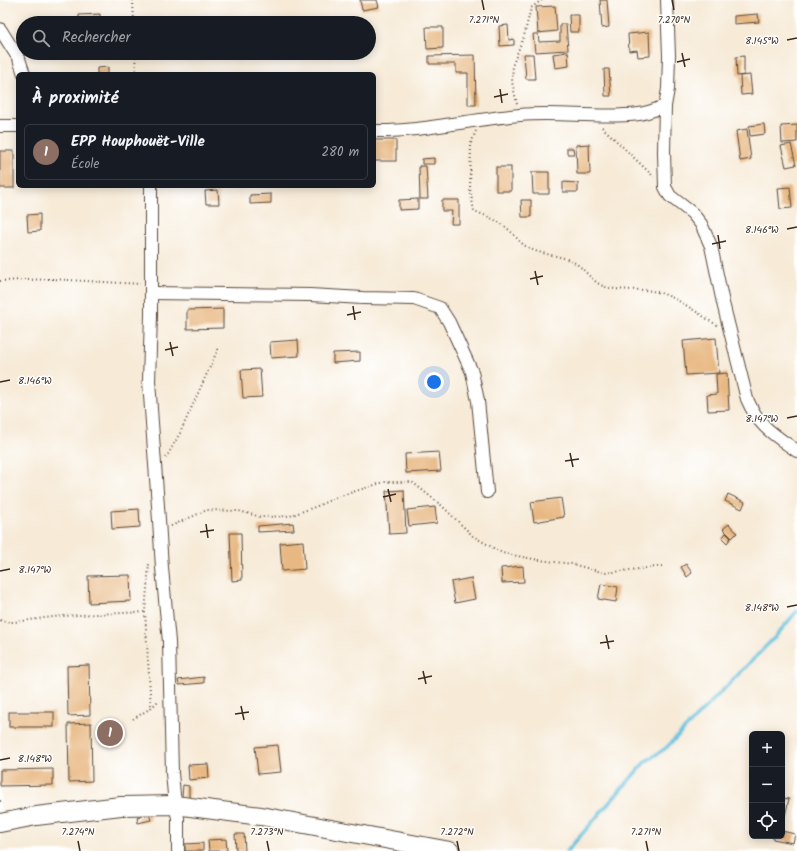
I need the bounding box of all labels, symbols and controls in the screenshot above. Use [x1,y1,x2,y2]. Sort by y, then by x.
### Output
text: 7.271°N [469,12,500,28]
text: 7.270°N [658,12,691,28]
search box [16,16,376,60]
text: Rechercher [62,26,130,50]
icon: search [30,27,52,49]
text: 8.145°W [745,33,779,49]
text: À proximité [32,85,119,112]
text: EPP Houphouët-Ville [71,130,205,154]
text: 1 [44,142,48,163]
text: 280 m [322,142,359,163]
text: École [71,154,99,175]
text: 8.146°W [745,222,779,238]
your location [424,372,444,392]
text: 8.146°W [18,373,52,389]
text: 8.147°W [746,411,779,427]
text: 8.147°W [19,562,52,578]
text: 8.148°W [745,600,779,616]
pin: 1 [97,718,123,748]
map controls [749,731,785,839]
button: + [749,731,785,767]
text: 8.148°W [18,751,52,767]
button: − [749,767,785,803]
button: locate [749,803,785,839]
text: 7.274°N [61,824,95,840]
text: 7.273°N [250,824,284,840]
text: 7.272°N [440,824,474,840]
text: 7.271°N [631,824,662,840]

